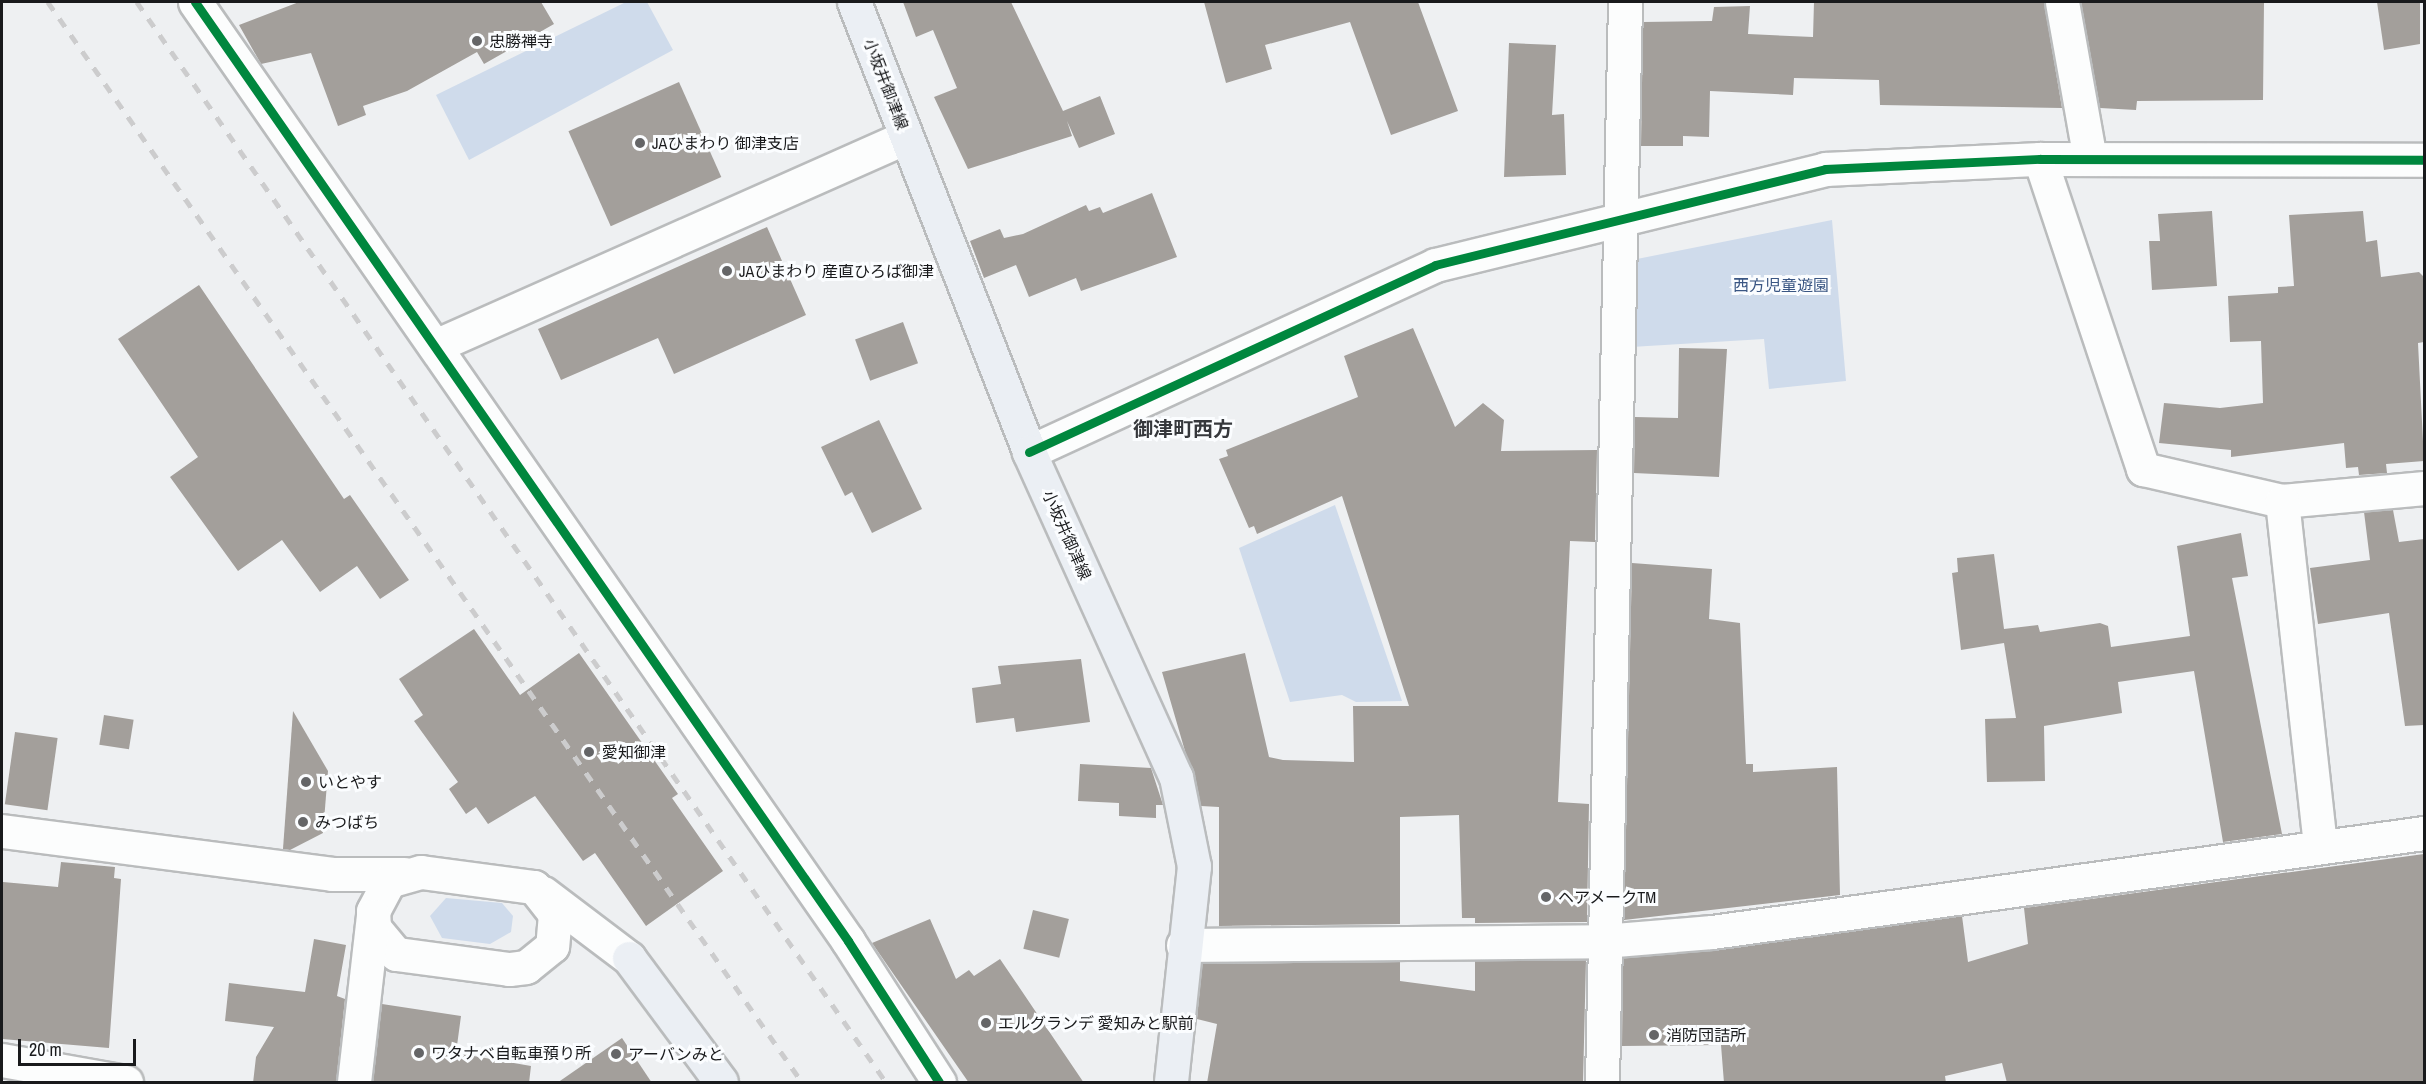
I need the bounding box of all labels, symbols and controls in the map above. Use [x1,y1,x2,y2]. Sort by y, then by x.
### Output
place label: 忠勝禅寺 [489,31,553,51]
marker: 忠勝禅寺 [470,34,484,48]
street label: 小坂井御津線 [860,36,912,132]
place label: JAひまわり 御津支店 [652,133,799,153]
marker: JAひまわり 御津支店 [633,136,647,150]
place label: JAひまわり 産直ひろば御津 [739,261,934,281]
marker: JAひまわり 産直ひろば御津 [720,264,734,278]
park label: 西方児童遊園 [1733,275,1829,295]
district label: 御津町西方 [1133,416,1233,440]
street label: 小坂井御津線 [1039,487,1095,583]
place label: 愛知御津 [602,742,666,762]
marker: 愛知御津 [580,743,598,761]
place label: いとやす [318,772,382,792]
marker: いとやす [299,775,313,789]
place label: みつばち [315,812,379,832]
marker: みつばち [296,815,310,829]
place label: ヘアメークTM [1558,887,1657,907]
marker: ヘアメークTM [1539,890,1553,904]
place label: エルグランデ 愛知みと駅前 [998,1013,1194,1033]
marker: エルグランデ 愛知みと駅前 [979,1016,993,1030]
place label: 消防団詰所 [1666,1025,1746,1045]
scale bar [21,1027,140,1065]
marker: 消防団詰所 [1647,1028,1661,1042]
text: 20 m [29,1037,62,1062]
place label: ワタナベ自転車預り所 [431,1043,591,1063]
place label: アーバンみと [628,1044,723,1064]
marker: ワタナベ自転車預り所 [412,1046,426,1060]
marker: アーバンみと [609,1047,623,1061]

